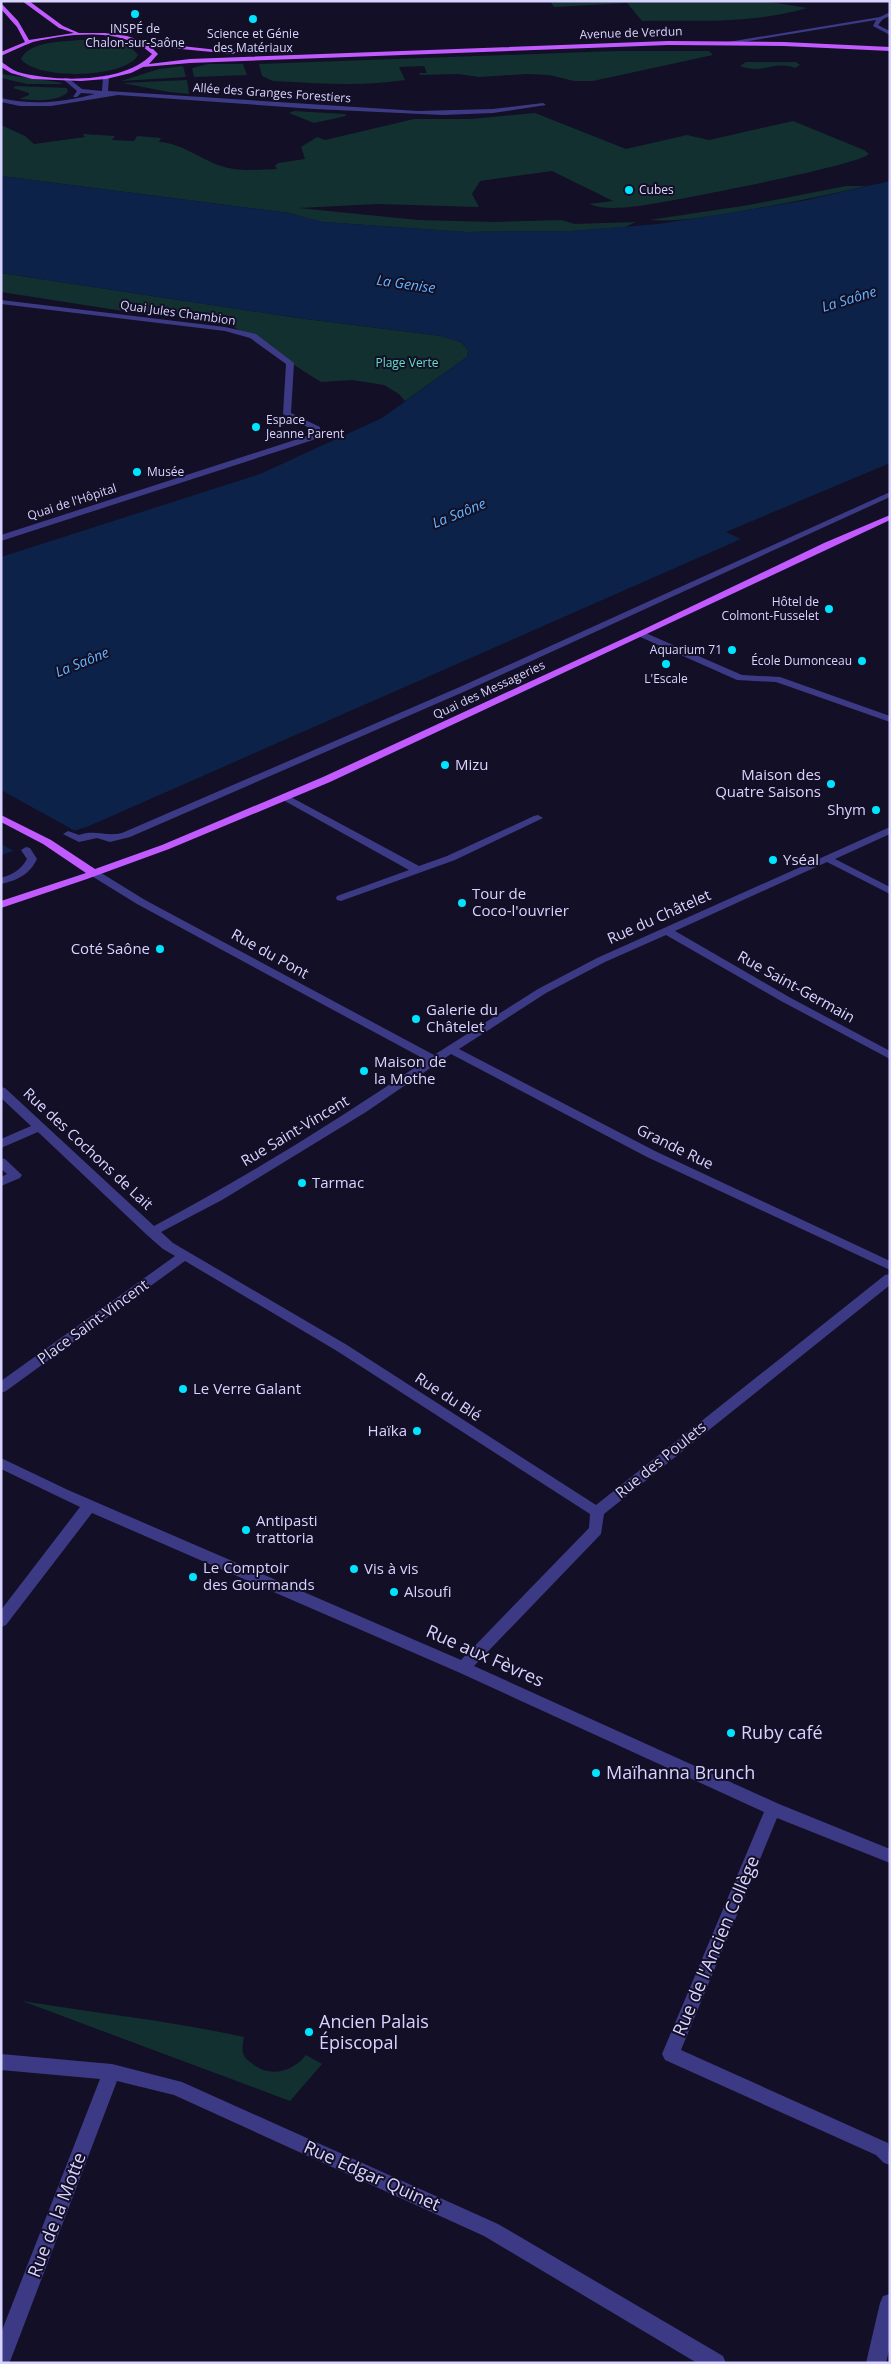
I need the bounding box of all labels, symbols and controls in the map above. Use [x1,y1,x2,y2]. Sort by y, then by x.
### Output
marker: INSPÉ de Chalon-sur-Saône [129,8,141,20]
marker: Science et Génie des Matériaux [247,13,259,25]
place label: INSPÉ de Chalon-sur-Saône [85,20,185,51]
street label: Avenue de Verdun [579,22,683,43]
place label: Science et Génie des Matériaux [207,25,299,56]
street label: Allée des Granges Forestiers [192,78,352,107]
place label: Cubes [639,181,674,198]
marker: Cubes [623,184,635,196]
water label: La Genise [375,270,437,297]
water label: La Saône [819,281,879,316]
street label: Quai Jules Chambion [119,296,237,329]
park label: Plage Verte [375,354,439,371]
place label: Espace Jeanne Parent [265,411,344,442]
marker: Espace Jeanne Parent [250,421,262,433]
place label: Musée [147,463,185,480]
marker: Musée [131,466,143,478]
street label: Quai de l'Hôpital [25,479,119,524]
water label: La Saône [429,493,488,532]
place label: Hôtel de Colmont-Fusselet [722,593,819,624]
marker: Hôtel de Colmont-Fusselet [823,603,835,615]
place label: Aquarium 71 [650,641,722,658]
water label: La Saône [52,642,111,681]
marker: Aquarium 71 [726,644,738,656]
place label: École Dumonceau [751,652,852,669]
marker: École Dumonceau [856,655,868,667]
street label: Quai des Messageries [430,656,548,723]
marker: L'Escale [660,658,672,670]
place label: L'Escale [644,670,688,687]
place label: Mizu [455,754,489,774]
marker: Mizu [439,759,451,771]
place label: Maison des Quatre Saisons [715,764,821,801]
marker: Maison des Quatre Saisons [825,778,837,790]
place label: Shym [827,799,866,819]
marker: Shym [870,804,882,816]
place label: Yséal [783,849,819,869]
marker: Yséal [767,854,779,866]
place label: Tour de Coco-l'ouvrier [472,883,569,920]
street label: Rue du Châtelet [604,884,714,948]
marker: Tour de Coco-l'ouvrier [456,897,468,909]
street label: Rue du Pont [228,924,313,983]
place label: Coté Saône [71,938,150,958]
marker: Coté Saône [154,943,166,955]
street label: Rue Saint-Germain [734,946,859,1027]
place label: Galerie du Châtelet [426,999,498,1036]
marker: Galerie du Châtelet [410,1013,422,1025]
place label: Maison de la Mothe [374,1051,446,1088]
marker: Maison de la Mothe [358,1065,370,1077]
street label: Rue des Cochons de Lait [20,1083,158,1214]
street label: Rue Saint-Vincent [237,1090,352,1170]
street label: Grande Rue [634,1119,717,1173]
place label: Tarmac [312,1172,364,1192]
marker: Tarmac [296,1177,308,1189]
street label: Place Saint-Vincent [33,1274,152,1368]
street label: Rue du Blé [412,1367,485,1425]
place label: Le Verre Galant [193,1378,301,1398]
marker: Le Verre Galant [177,1383,189,1395]
street label: Rue des Poulets [611,1416,710,1502]
place label: Haïka [368,1420,407,1440]
marker: Haïka [411,1425,423,1437]
place label: Antipasti trattoria [256,1510,318,1547]
marker: Antipasti trattoria [240,1524,252,1536]
place label: Le Comptoir des Gourmands [203,1557,315,1594]
place label: Vis à vis [364,1558,418,1578]
marker: Vis à vis [348,1563,360,1575]
marker: Le Comptoir des Gourmands [187,1571,199,1583]
place label: Alsoufi [404,1581,451,1601]
marker: Alsoufi [388,1586,400,1598]
street label: Rue aux Fèvres [423,1618,548,1692]
place label: Ruby café [741,1720,823,1744]
marker: Ruby café [725,1727,737,1739]
place label: Maïhanna Brunch [606,1760,755,1784]
marker: Maïhanna Brunch [590,1767,602,1779]
street label: Rue de l'Ancien Collège [666,1852,764,2040]
place label: Ancien Palais Épiscopal [319,2009,429,2054]
marker: Ancien Palais Épiscopal [303,2026,315,2038]
street label: Rue Edgar Quinet [300,2134,444,2216]
street label: Rue de la Motte [21,2149,91,2281]

